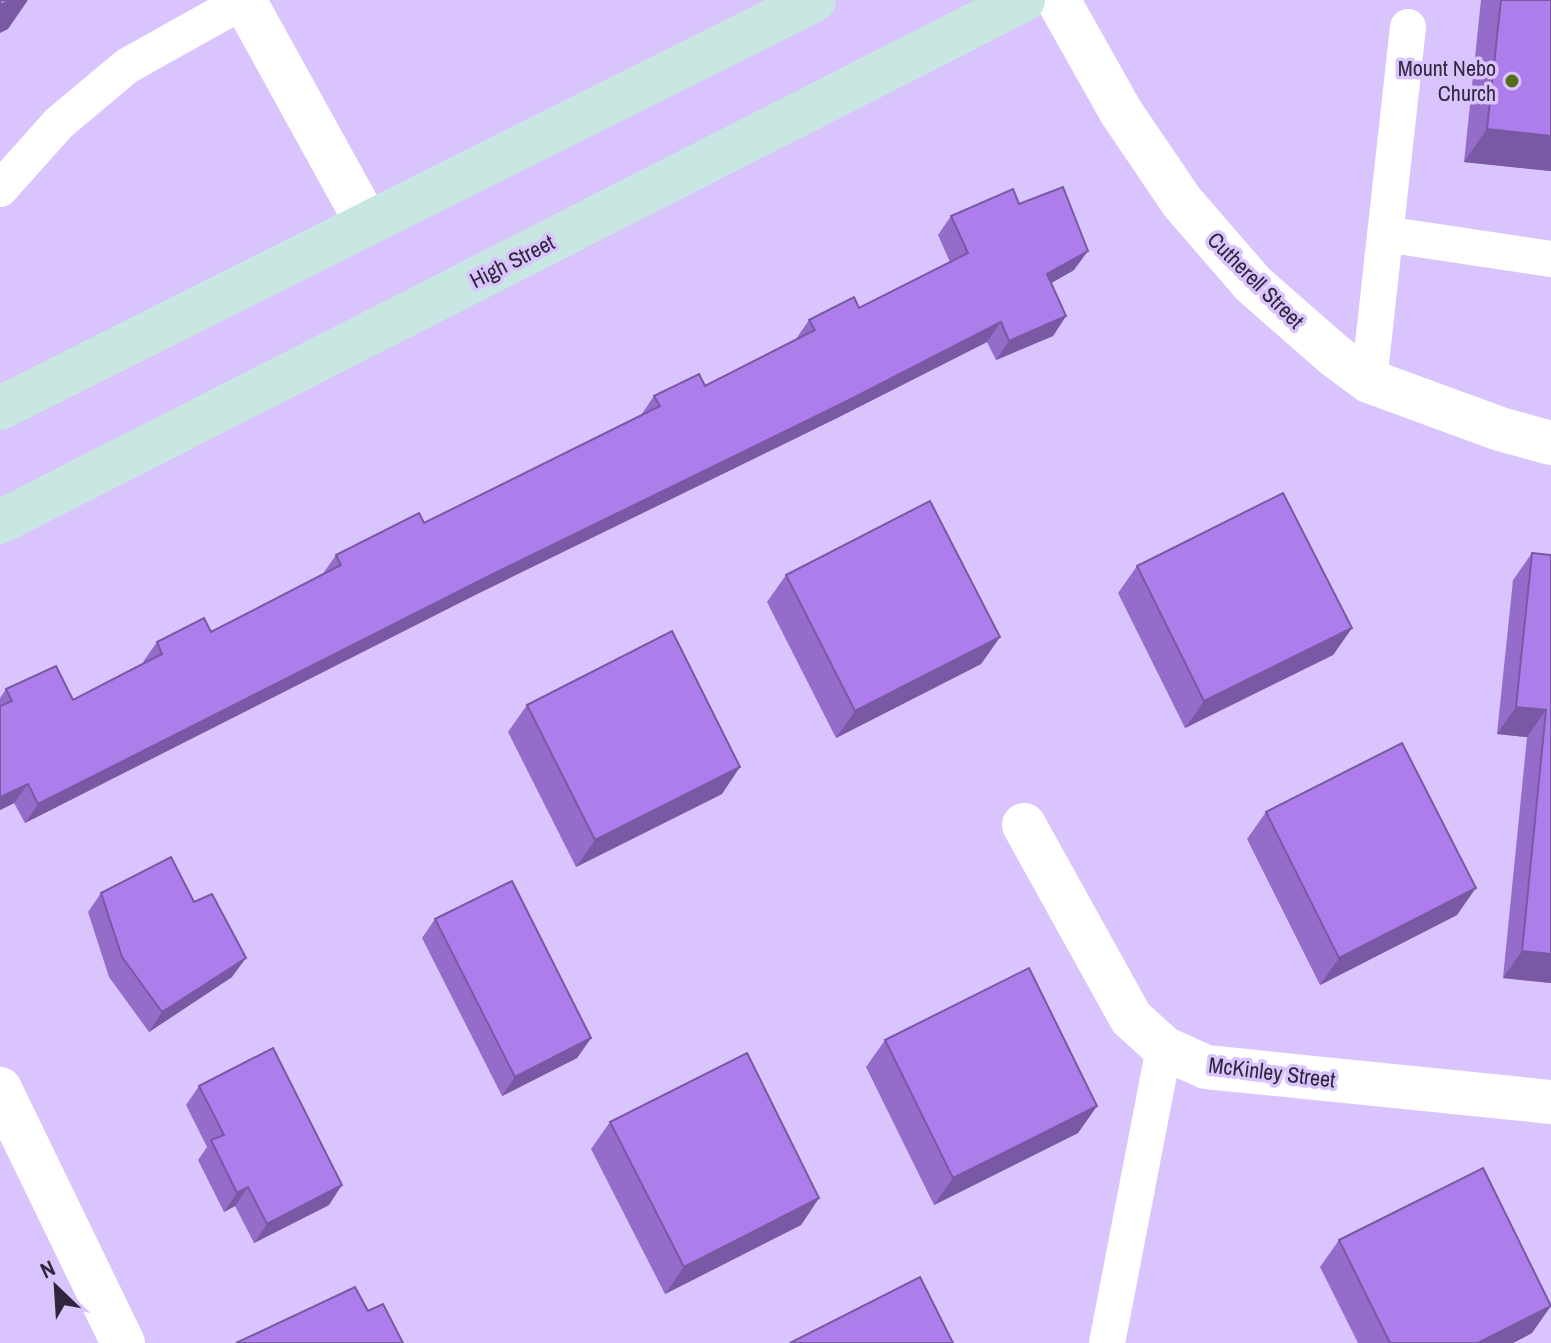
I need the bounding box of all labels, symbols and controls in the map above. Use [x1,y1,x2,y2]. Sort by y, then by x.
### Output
place label: Mount Nebo Church [1398,53,1496,108]
marker: Mount Nebo Church [1503,72,1521,90]
street label: Cutherell Street [1201,225,1311,335]
street label: High Street [465,227,559,295]
street label: McKinley Street [1207,1049,1337,1095]
north arrow [16,1247,96,1327]
text: N [35,1253,60,1285]

